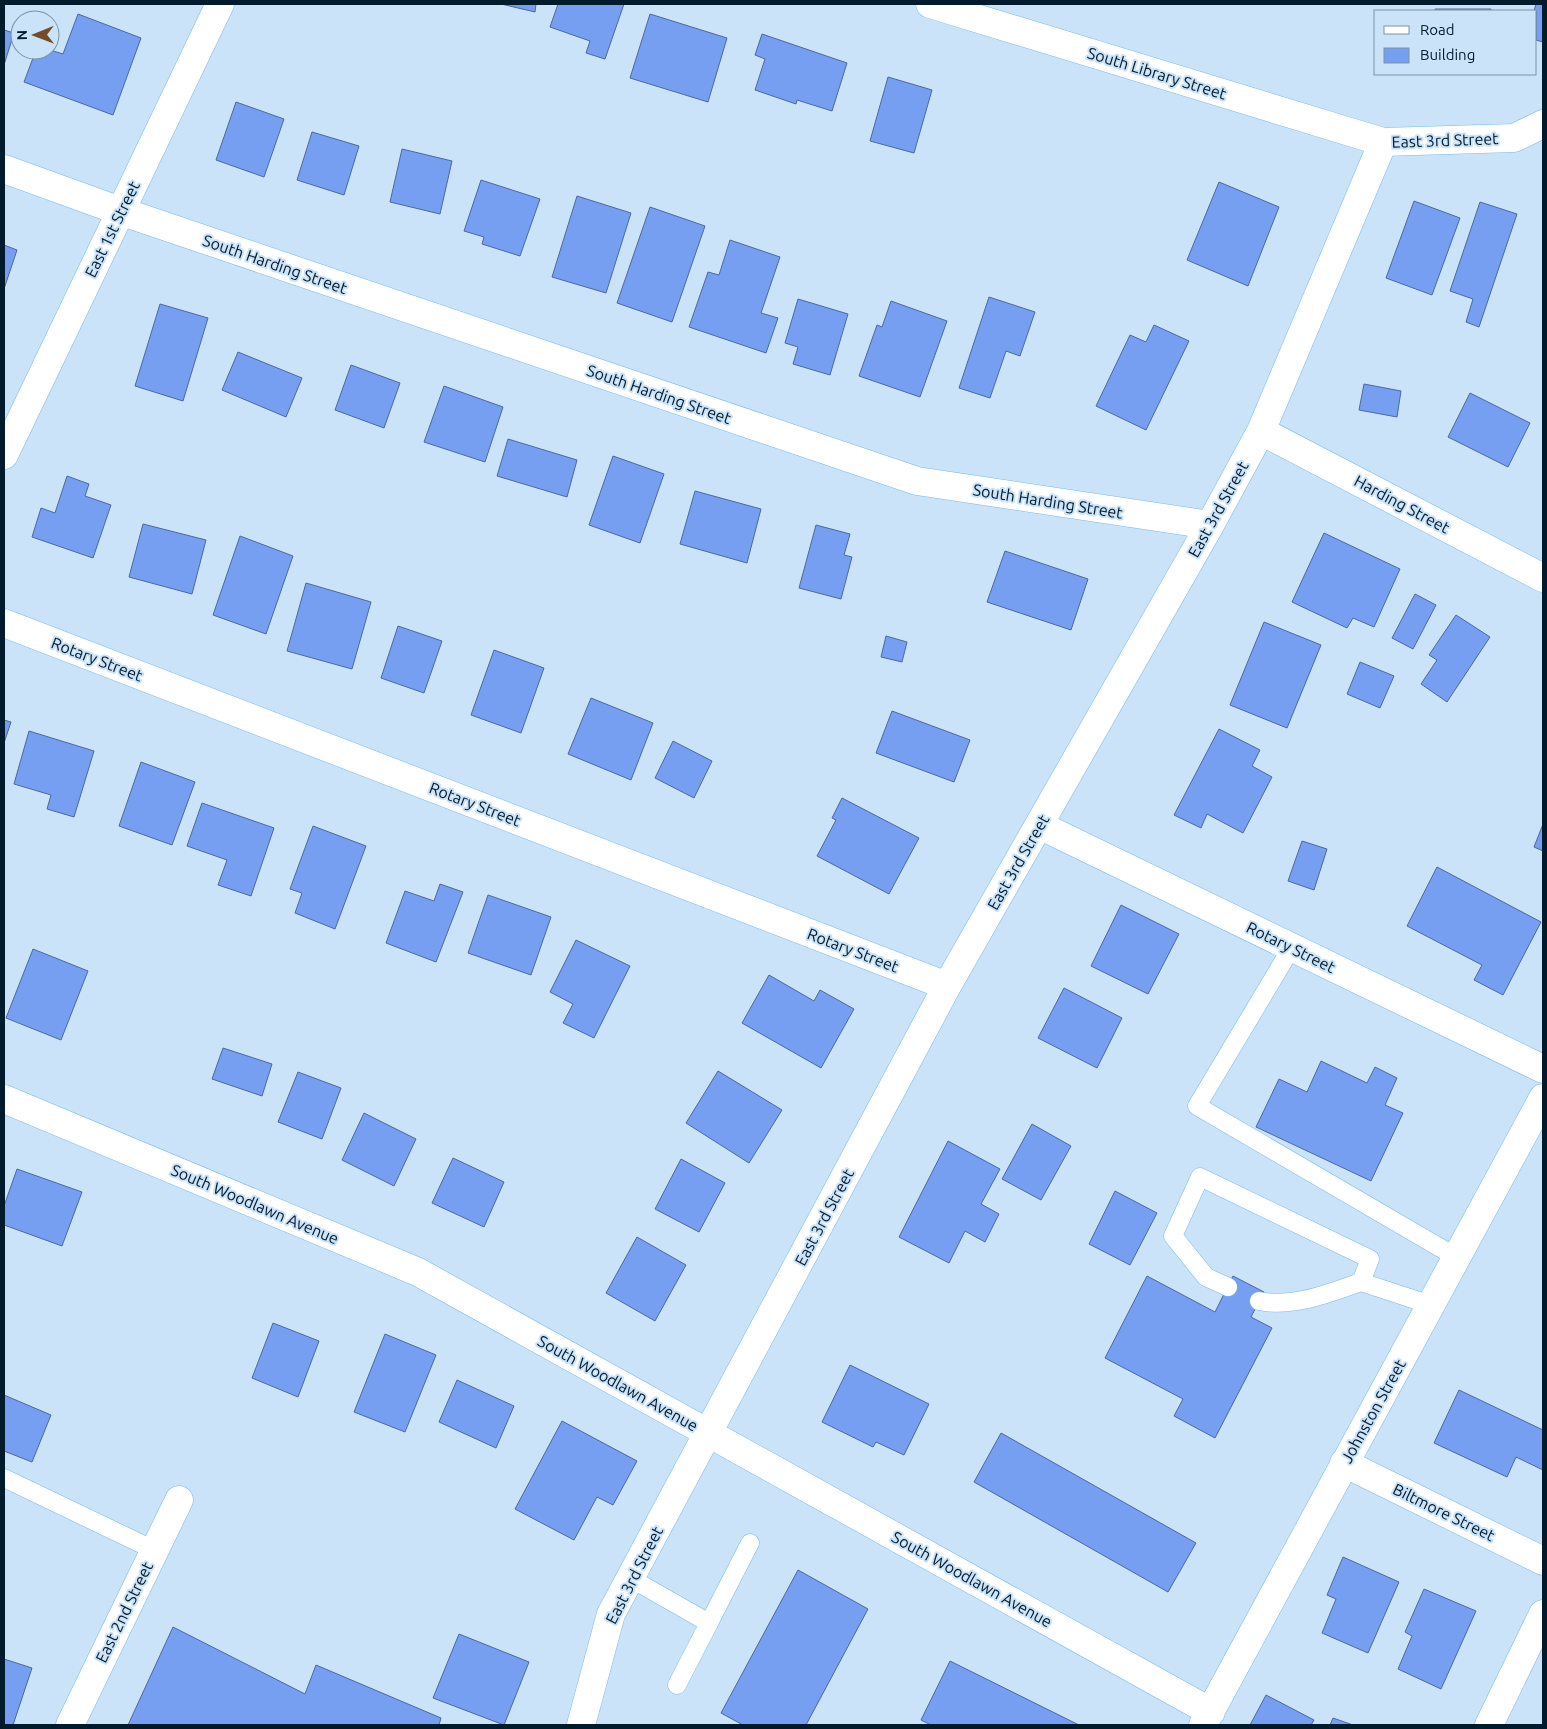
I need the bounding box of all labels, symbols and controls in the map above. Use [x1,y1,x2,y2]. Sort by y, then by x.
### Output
north arrow [10,10,60,60]
legend [1374,10,1537,75]
text: Road [1420,21,1455,38]
text: N [14,30,30,41]
street label: South Library Street [1085,43,1229,103]
text: Building [1420,46,1475,63]
street label: East 3rd Street [1391,129,1499,151]
street label: East 1st Street [81,177,143,280]
street label: South Harding Street [201,231,350,297]
street label: South Harding Street [585,361,734,427]
street label: East 3rd Street [1184,457,1252,560]
street label: Harding Street [1351,471,1453,537]
street label: South Harding Street [972,480,1125,522]
street label: Rotary Street [49,633,146,685]
street label: Rotary Street [427,778,524,830]
street label: East 3rd Street [983,811,1053,913]
street label: Rotary Street [1244,918,1339,976]
street label: Rotary Street [805,924,902,976]
street label: South Woodlawn Avenue [169,1161,341,1247]
street label: East 3rd Street [791,1165,857,1268]
street label: South Woodlawn Avenue [535,1331,701,1435]
street label: Johnston Street [1337,1355,1409,1466]
street label: Biltmore Street [1390,1480,1498,1545]
street label: East 3rd Street [602,1523,667,1627]
street label: South Woodlawn Avenue [889,1527,1055,1631]
street label: East 2nd Street [92,1558,156,1665]

